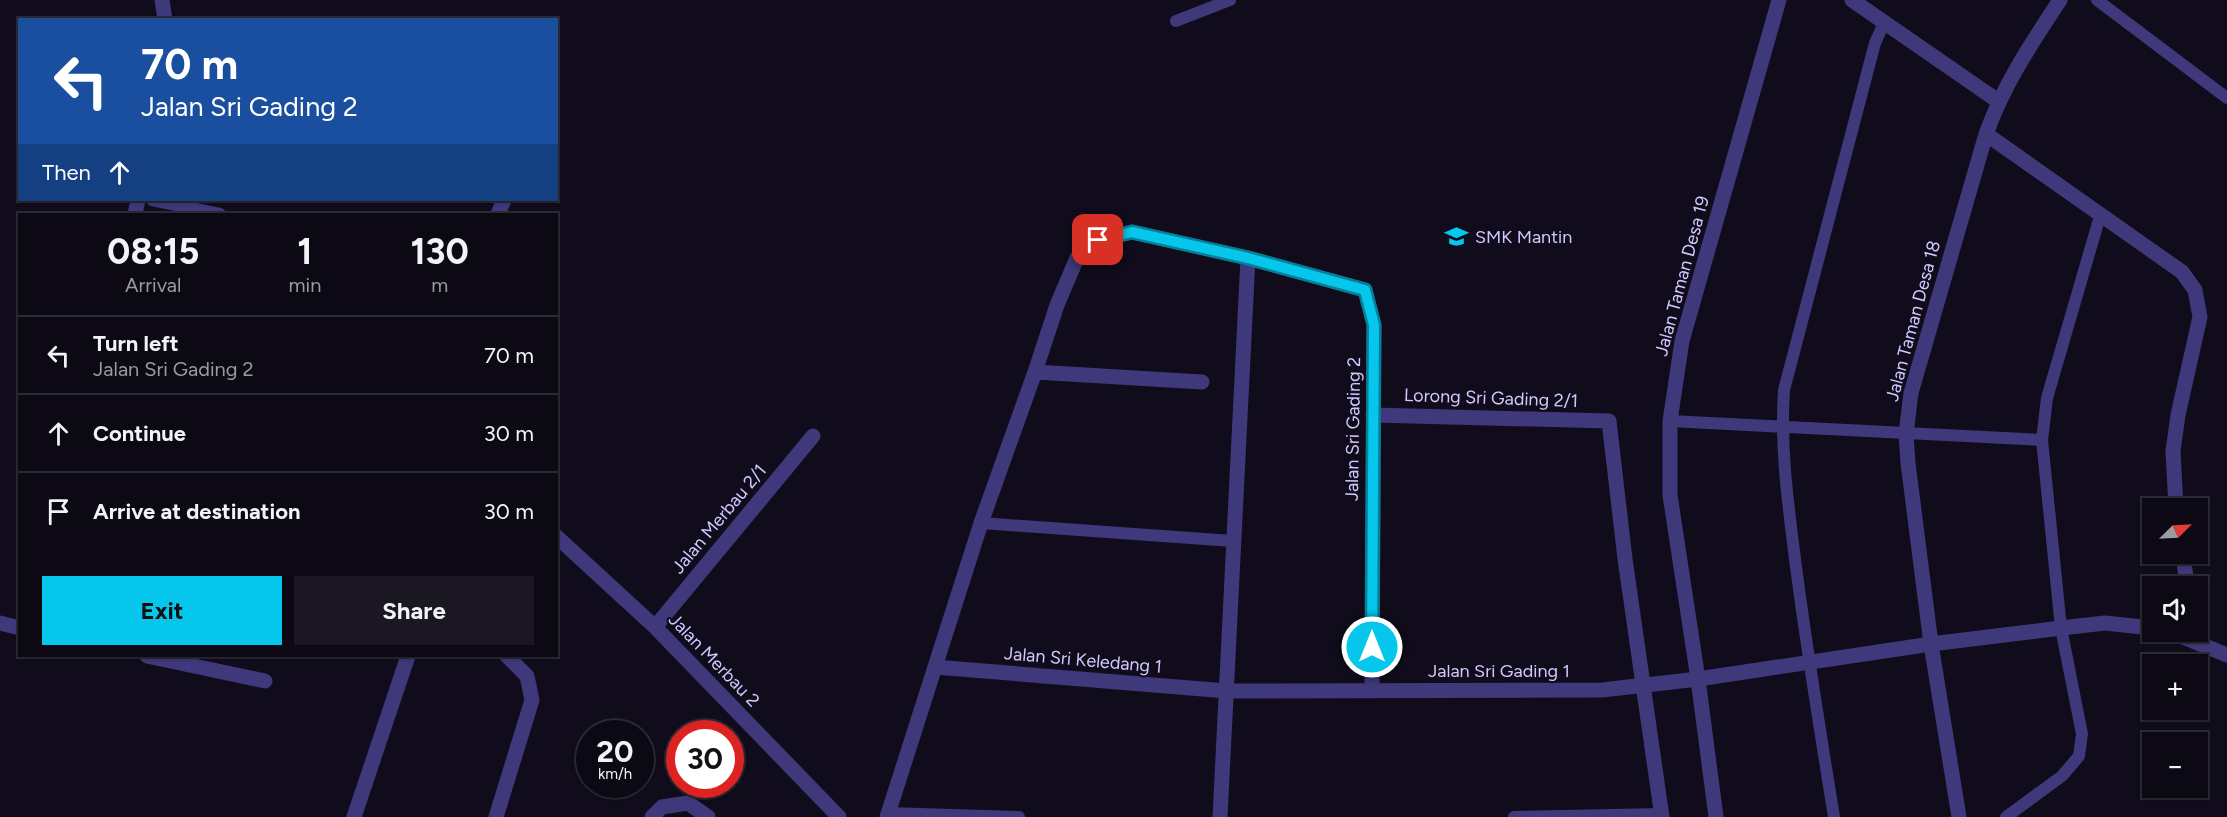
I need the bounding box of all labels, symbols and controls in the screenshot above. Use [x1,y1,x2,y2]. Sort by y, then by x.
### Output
text: 70 m [141,39,238,90]
icon: left [42,42,120,120]
text: Jalan Sri Gading 2 [141,90,358,123]
icon: ahead [103,156,136,189]
text: Then [42,159,91,186]
street label: Jalan Taman Desa 19 [1650,194,1714,358]
pin [1072,214,1123,265]
icon: arrive [1081,223,1114,256]
school or university icon: SMK Mantin [1444,224,1470,250]
place label: SMK Mantin [1475,226,1572,248]
text: 08:15 [107,230,199,273]
text: 1 [297,230,312,273]
text: 130 [410,230,469,273]
street label: Jalan Taman Desa 18 [1881,238,1945,404]
text: Arrival [125,273,181,297]
text: min [288,273,321,297]
text: m [431,273,448,297]
text: Turn left [93,330,179,357]
icon: left [42,339,75,372]
text: 70 m [484,342,534,369]
text: Jalan Sri Gading 2 [93,357,254,381]
street label: Jalan Sri Gading 2 [1341,357,1365,501]
street label: Lorong Sri Gading 2/1 [1404,384,1578,412]
icon: ahead [42,417,75,450]
text: Continue [93,420,186,447]
text: 30 m [484,420,534,447]
street label: Jalan Merbau 2/1 [667,460,771,578]
icon: arrive [42,495,75,528]
text: Arrive at destination [93,498,301,525]
text: 30 m [484,498,534,525]
north arrow [2142,498,2208,564]
map controls [2142,498,2208,798]
button: Exit [42,576,282,645]
button: Share [294,576,534,645]
button: sound [2142,576,2208,642]
street label: Jalan Merbau 2 [664,609,764,711]
position arrow [1340,615,1404,679]
street label: Jalan Sri Keledang 1 [1003,642,1163,678]
button: + [2142,654,2208,720]
street label: Jalan Sri Gading 1 [1428,660,1570,682]
speed limit sign: 30 [666,720,744,798]
button: − [2142,732,2208,798]
text: 20 [597,733,633,770]
text: km/h [598,765,632,783]

